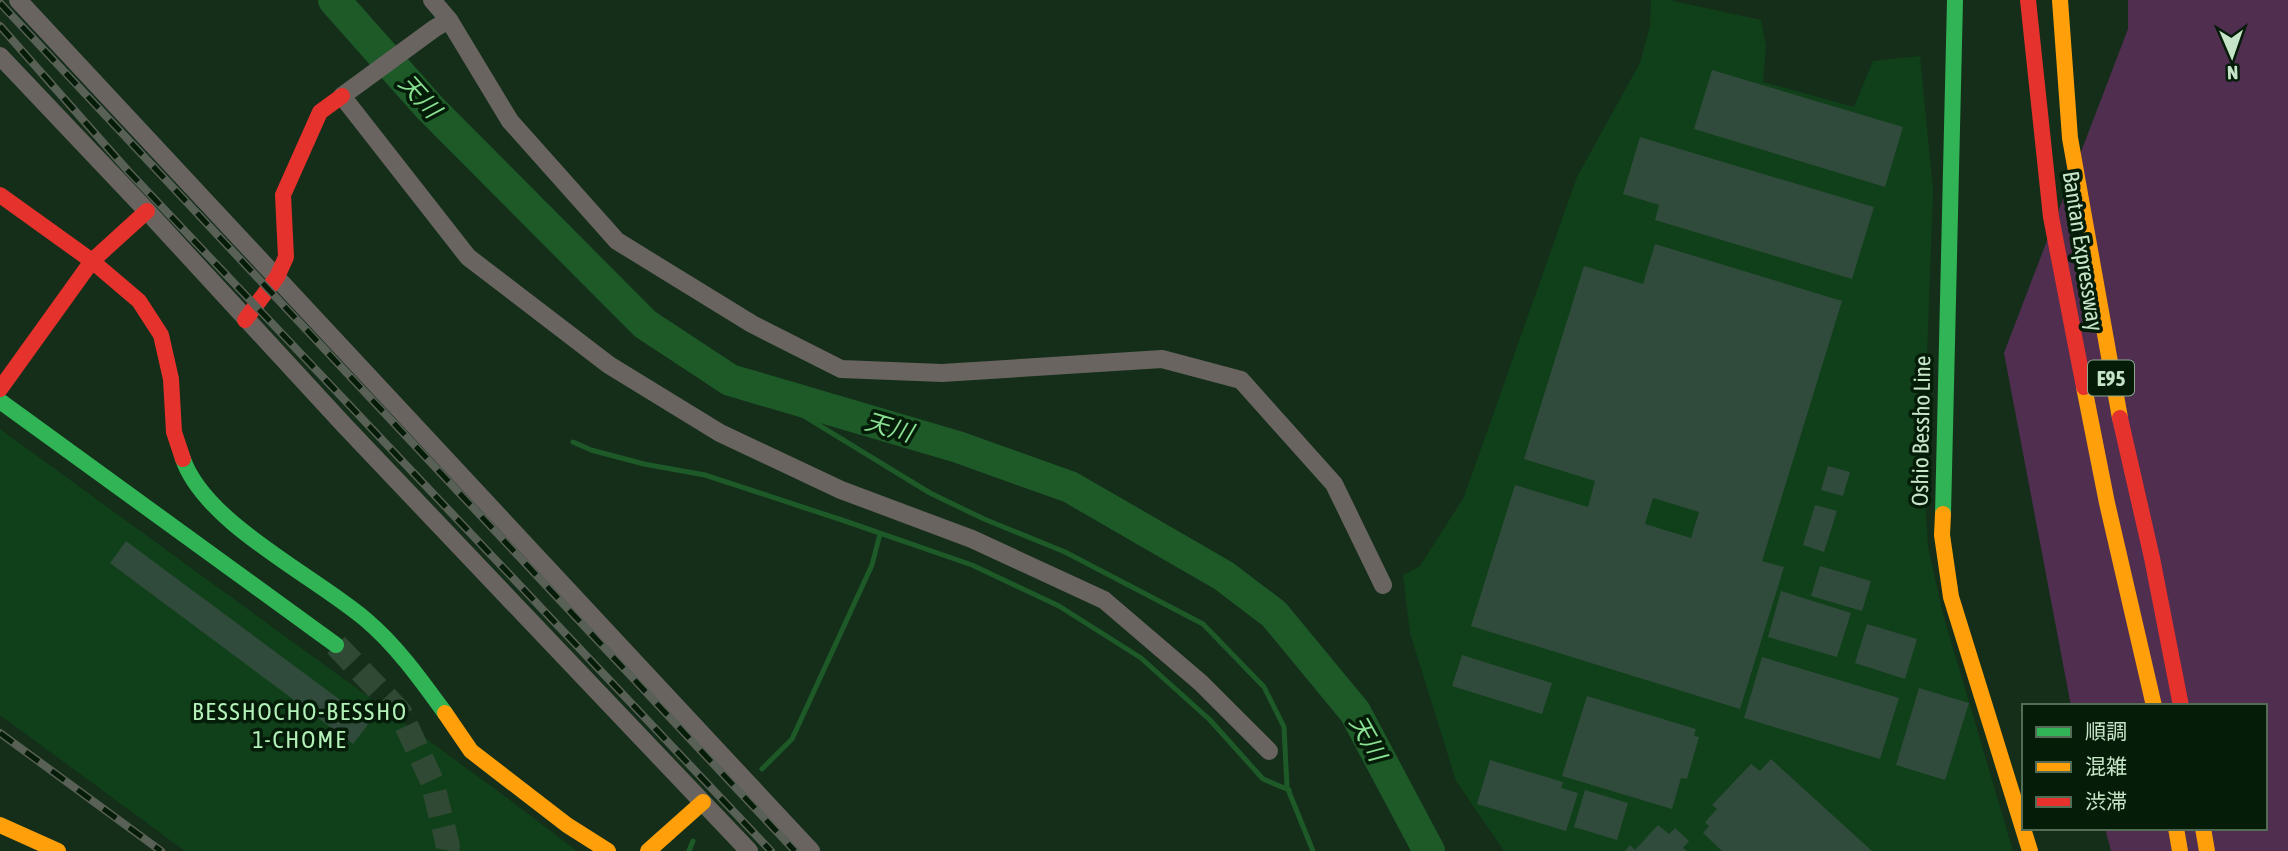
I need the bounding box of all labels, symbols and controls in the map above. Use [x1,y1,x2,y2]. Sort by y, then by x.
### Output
north arrow [2197,21,2267,91]
text: N [2227,62,2239,84]
water label: 天川 [394,69,448,125]
street label: Bantan Expressway [2058,169,2108,333]
street label: Oshio Bessho Line [1907,356,1935,506]
road number: E95 [2088,360,2134,396]
water label: 天川 [862,407,919,447]
district label: BESSHOCHO-BESSHO 1-CHOME [192,698,408,753]
legend [2022,704,2267,830]
water label: 天川 [1345,710,1393,768]
text: 順調 [2085,719,2127,743]
text: 混雑 [2085,754,2127,778]
text: 渋滞 [2085,789,2127,813]

